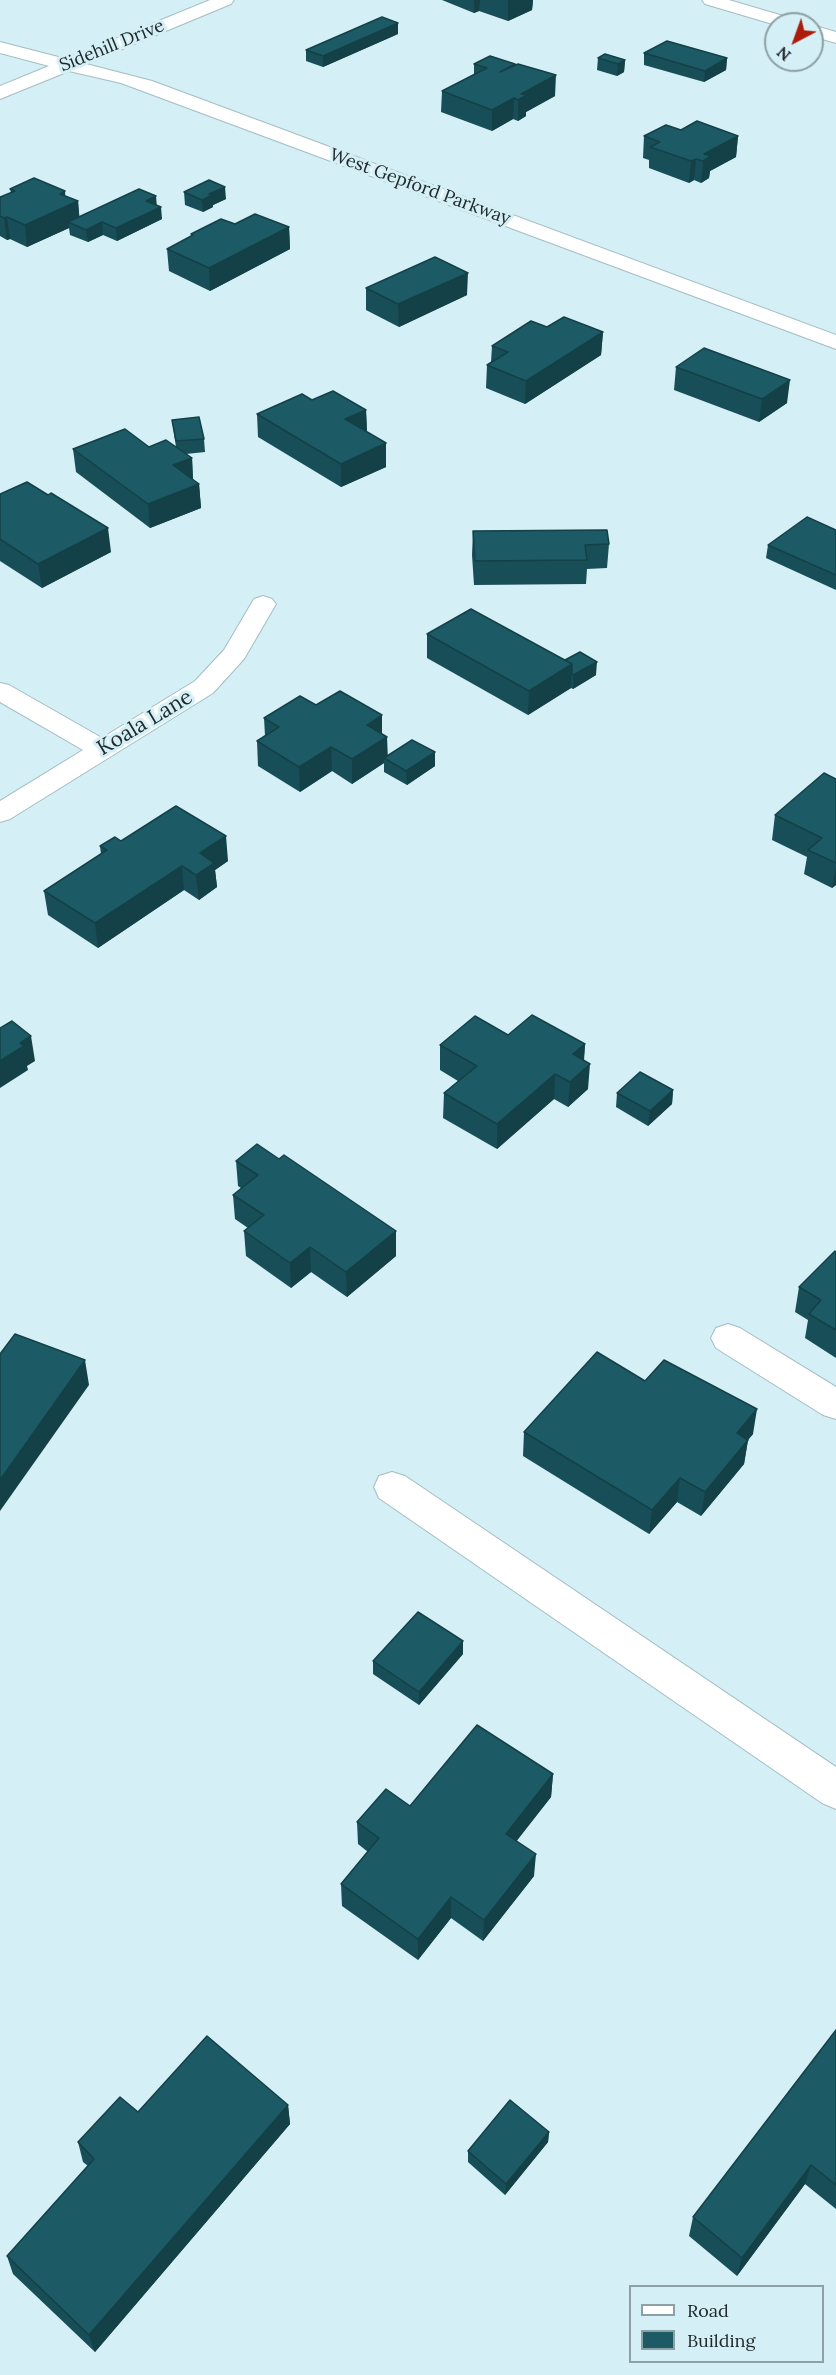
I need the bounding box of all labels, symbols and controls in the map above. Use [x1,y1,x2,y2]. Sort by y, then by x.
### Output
north arrow [764,12,824,72]
street label: Sidehill Drive [56,15,168,77]
text: N [772,42,795,66]
street label: West Gepford Parkway [327,144,513,230]
street label: Koala Lane [93,685,197,761]
legend [629,2285,824,2363]
text: Road [687,2299,729,2322]
text: Building [687,2329,755,2352]

